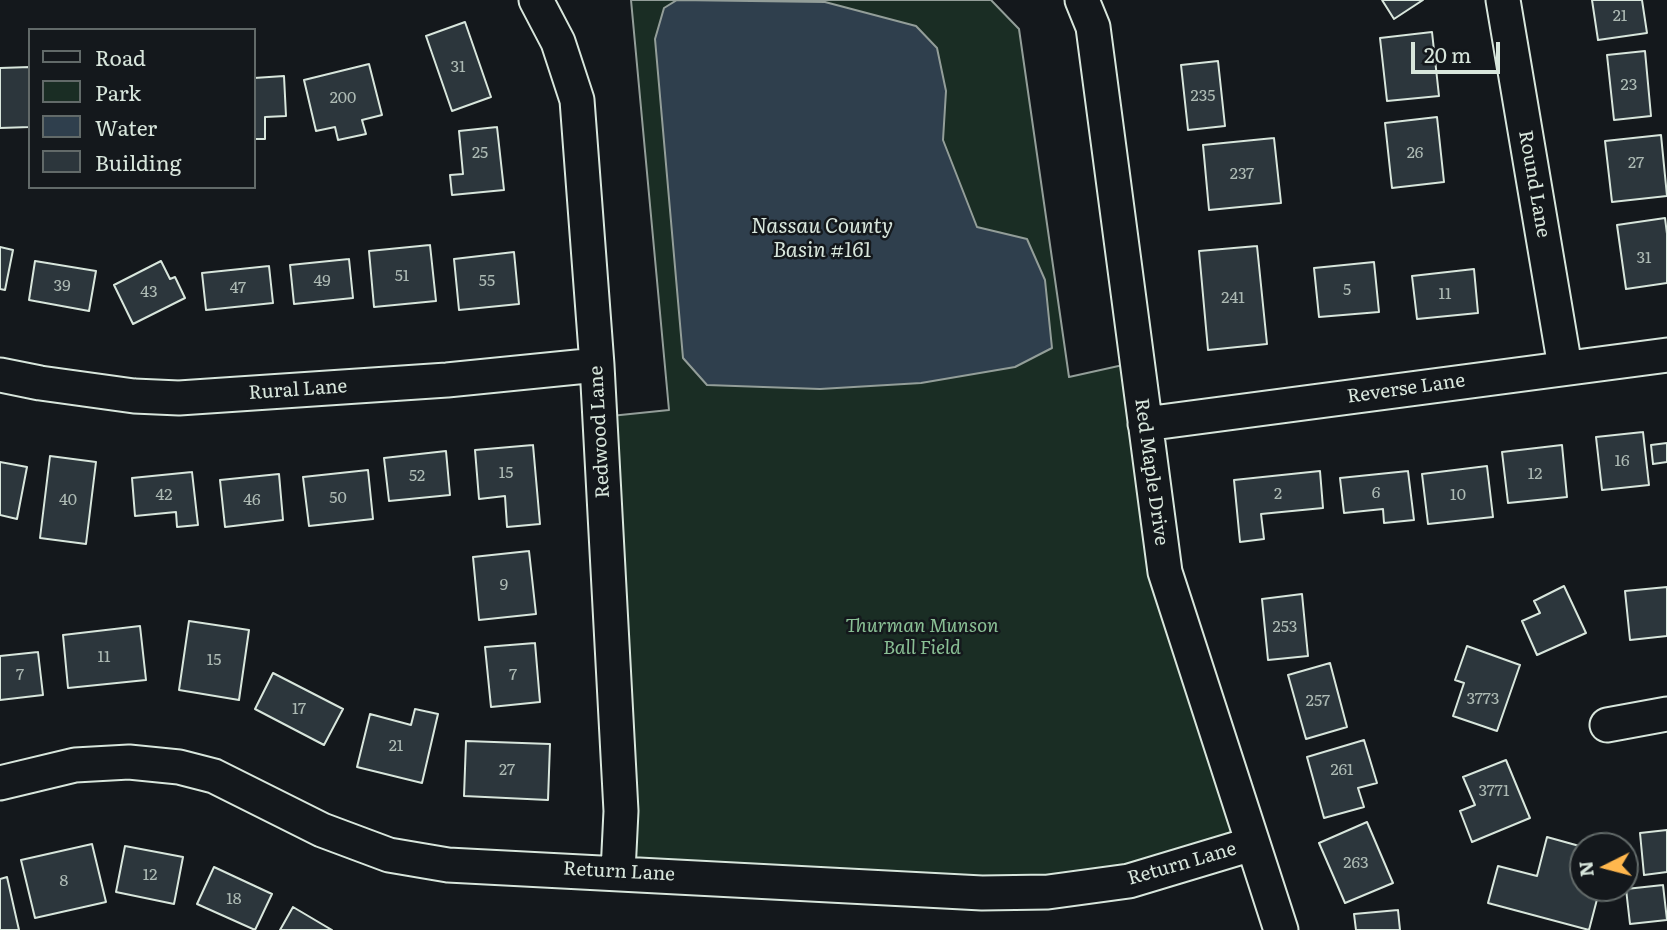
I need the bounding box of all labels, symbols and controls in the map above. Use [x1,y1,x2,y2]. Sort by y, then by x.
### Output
house number: 21 [1613,6,1627,26]
legend [28,28,256,189]
scale bar [1415,28,1504,72]
text: 20 m [1424,38,1471,69]
text: Road [95,41,146,72]
house number: 31 [450,57,466,77]
house number: 23 [1621,75,1637,95]
text: Park [95,76,141,107]
house number: 235 [1191,86,1215,106]
house number: 200 [330,88,356,108]
text: Water [95,111,157,142]
street label: Round Lane [1513,129,1555,239]
house number: 25 [472,143,488,163]
house number: 26 [1407,143,1423,163]
text: Building [95,146,181,177]
house number: 27 [1628,153,1644,173]
house number: 237 [1230,164,1254,184]
water label: Nassau County Basin #161 [751,214,893,264]
house number: 31 [1636,248,1652,268]
house number: 51 [395,266,409,286]
house number: 49 [313,271,331,291]
house number: 55 [479,271,495,291]
house number: 39 [53,276,71,296]
house number: 47 [230,278,246,298]
house number: 5 [1343,280,1351,300]
house number: 43 [140,282,158,302]
house number: 11 [1438,284,1452,304]
house number: 241 [1221,288,1245,308]
street label: Redwood Lane [585,365,615,499]
street label: Reverse Lane [1346,369,1466,409]
street label: Rural Lane [248,375,348,405]
street label: Red Maple Drive [1129,397,1173,547]
house number: 16 [1614,451,1630,471]
house number: 15 [499,463,513,483]
house number: 12 [1528,464,1542,484]
house number: 52 [409,466,425,486]
house number: 6 [1372,483,1380,503]
house number: 2 [1274,484,1282,504]
house number: 42 [156,485,172,505]
house number: 10 [1450,485,1466,505]
house number: 50 [329,488,347,508]
house number: 40 [59,490,77,510]
house number: 46 [243,490,261,510]
house number: 9 [500,575,508,595]
park label: Thurman Munson Ball Field [845,615,999,659]
house number: 253 [1273,617,1297,637]
house number: 11 [97,647,111,667]
house number: 15 [207,650,221,670]
house number: 7 [16,665,24,685]
house number: 7 [509,665,517,685]
house number: 3773 [1467,689,1499,709]
house number: 257 [1306,691,1330,711]
house number: 17 [292,699,306,719]
house number: 21 [389,736,403,756]
house number: 27 [499,760,515,780]
house number: 261 [1330,760,1354,780]
house number: 3771 [1479,781,1509,801]
north arrow [1569,832,1639,902]
street label: Return Lane [1125,838,1239,890]
house number: 263 [1343,853,1369,873]
street label: Return Lane [562,858,676,886]
text: N [1570,860,1600,878]
house number: 12 [143,865,157,885]
house number: 8 [60,871,68,891]
house number: 18 [226,889,242,909]

